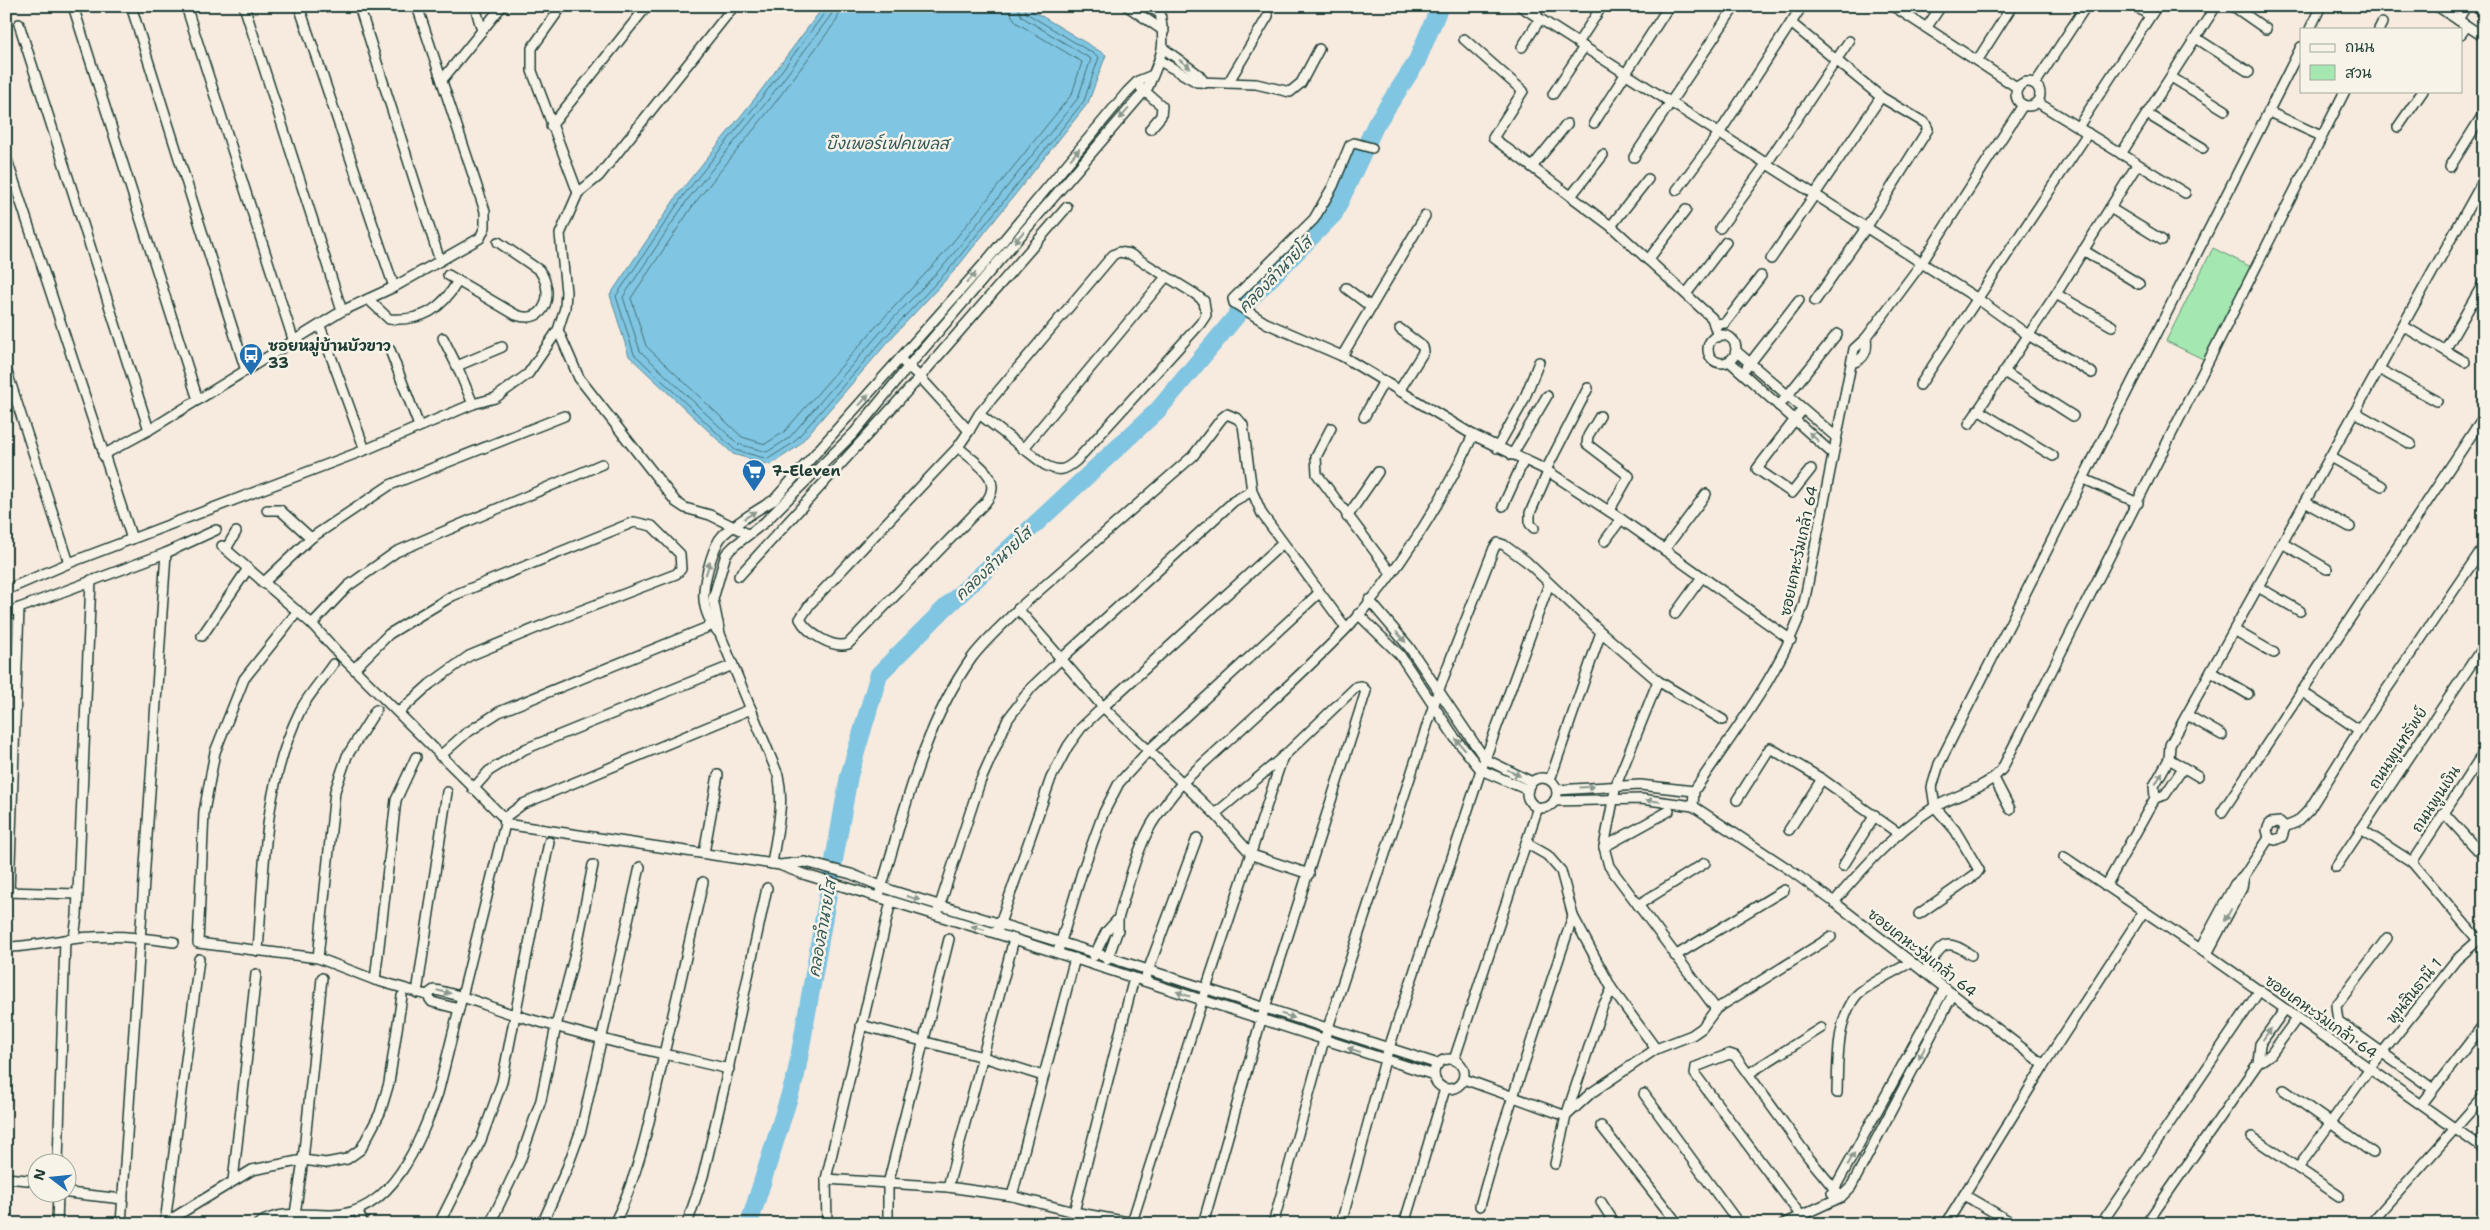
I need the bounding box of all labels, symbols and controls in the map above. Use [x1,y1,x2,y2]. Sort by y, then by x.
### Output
legend [2300,28,2462,92]
text: ถนน [2345,37,2374,57]
one-way arrow [1178,59,1192,69]
text: สวน [2345,63,2372,83]
one-way arrow [1119,107,1130,120]
water label: บึงเพอร์เฟคเพลส [826,133,952,154]
one-way arrow [1070,147,1081,160]
water label: คลองลำนายโส [1234,230,1319,317]
one-way arrow [1013,231,1024,244]
one-way arrow [965,273,977,285]
place label: ซอยหมู่บ้านบัวขาว 33 [268,336,391,373]
bus stop icon: ซอยหมู่บ้านบัวขาว 33 [238,342,264,376]
one-way arrow [858,395,870,407]
one-way arrow [1808,431,1821,442]
supermarket icon: 7-Eleven [741,458,767,492]
place label: 7-Eleven [772,461,841,481]
street label: ซอยเคหะร่มเกล้า 64 [1775,484,1823,618]
one-way arrow [743,510,757,520]
water label: คลองลำนายโส [950,521,1038,605]
one-way arrow [705,560,713,575]
one-way arrow [1395,631,1406,644]
street label: ถนนพูนทรัพย์ [2364,703,2433,793]
one-way arrow [1455,738,1466,751]
street label: ถนนพูนเงิน [2407,762,2466,837]
one-way arrow [1507,769,1521,777]
one-way arrow [2154,771,2163,784]
one-way arrow [1579,783,1595,791]
one-way arrow [1645,796,1661,804]
water label: คลองลำนายโส [803,876,841,979]
one-way arrow [905,894,920,902]
street label: ซอยเคหะร่มเกล้า 64 [1863,904,1981,1002]
one-way arrow [2223,909,2232,922]
one-way arrow [971,924,986,932]
street label: พูนสินธานี 1 [2382,954,2447,1028]
street label: ซอยเคหะร่มเกล้า 64 [2261,971,2381,1063]
one-way arrow [437,988,452,996]
one-way arrow [1175,990,1190,998]
one-way arrow [1280,1012,1295,1020]
one-way arrow [2262,1027,2272,1041]
one-way arrow [1918,1045,1926,1060]
one-way arrow [1346,1046,1361,1054]
north arrow [28,1152,78,1202]
one-way arrow [1847,1152,1855,1167]
text: N [29,1167,50,1182]

